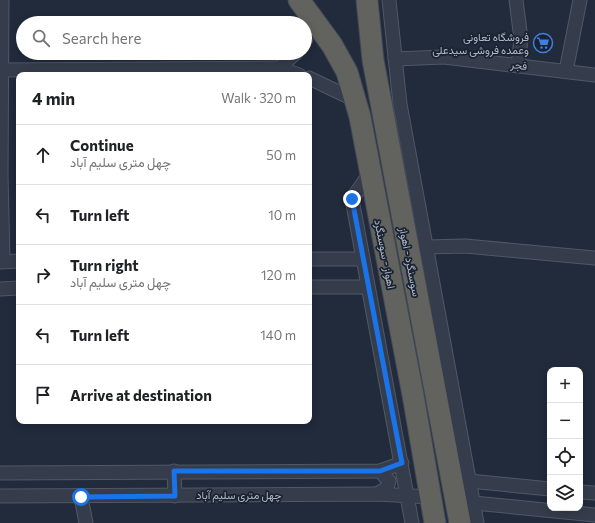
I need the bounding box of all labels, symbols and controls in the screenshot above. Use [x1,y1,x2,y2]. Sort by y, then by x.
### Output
search box [16,16,312,60]
icon: search [30,27,52,49]
text: Search here [62,29,141,47]
place label: فروشگاه تعاونی وعمده فروشی سیدعلی [432,30,529,57]
supermarket icon: فروشگاه تعاونی وعمده فروشی سیدعلی [532,32,554,54]
street label: فجر [509,57,528,73]
text: 4 min [32,88,75,109]
text: Walk · 320 m [221,90,296,106]
text: Continue [70,136,134,154]
icon: ahead [32,144,54,166]
text: 50 m [266,147,296,163]
text: چهل متری سلیم آباد [70,154,171,170]
route end [343,190,361,208]
icon: left [32,204,54,226]
text: Turn left [70,206,129,224]
text: 10 m [268,207,296,223]
street label: اهواز - سوسنگرد [371,218,399,290]
street label: سوسنگرد - اهواز [396,225,424,298]
text: Turn right [70,256,139,274]
icon: right [32,264,54,286]
text: 120 m [261,267,296,283]
text: چهل متری سلیم آباد [70,274,171,290]
icon: left [32,324,54,346]
text: Turn left [70,326,129,344]
text: 140 m [260,327,296,343]
map controls [547,367,583,511]
button: + [547,367,583,403]
icon: arrive [32,384,54,406]
text: Arrive at destination [70,386,212,404]
button: − [547,403,583,439]
button: locate [547,439,583,475]
button: layers [547,475,583,511]
route start [72,488,90,506]
street label: چهل متری سلیم آباد [196,488,282,503]

